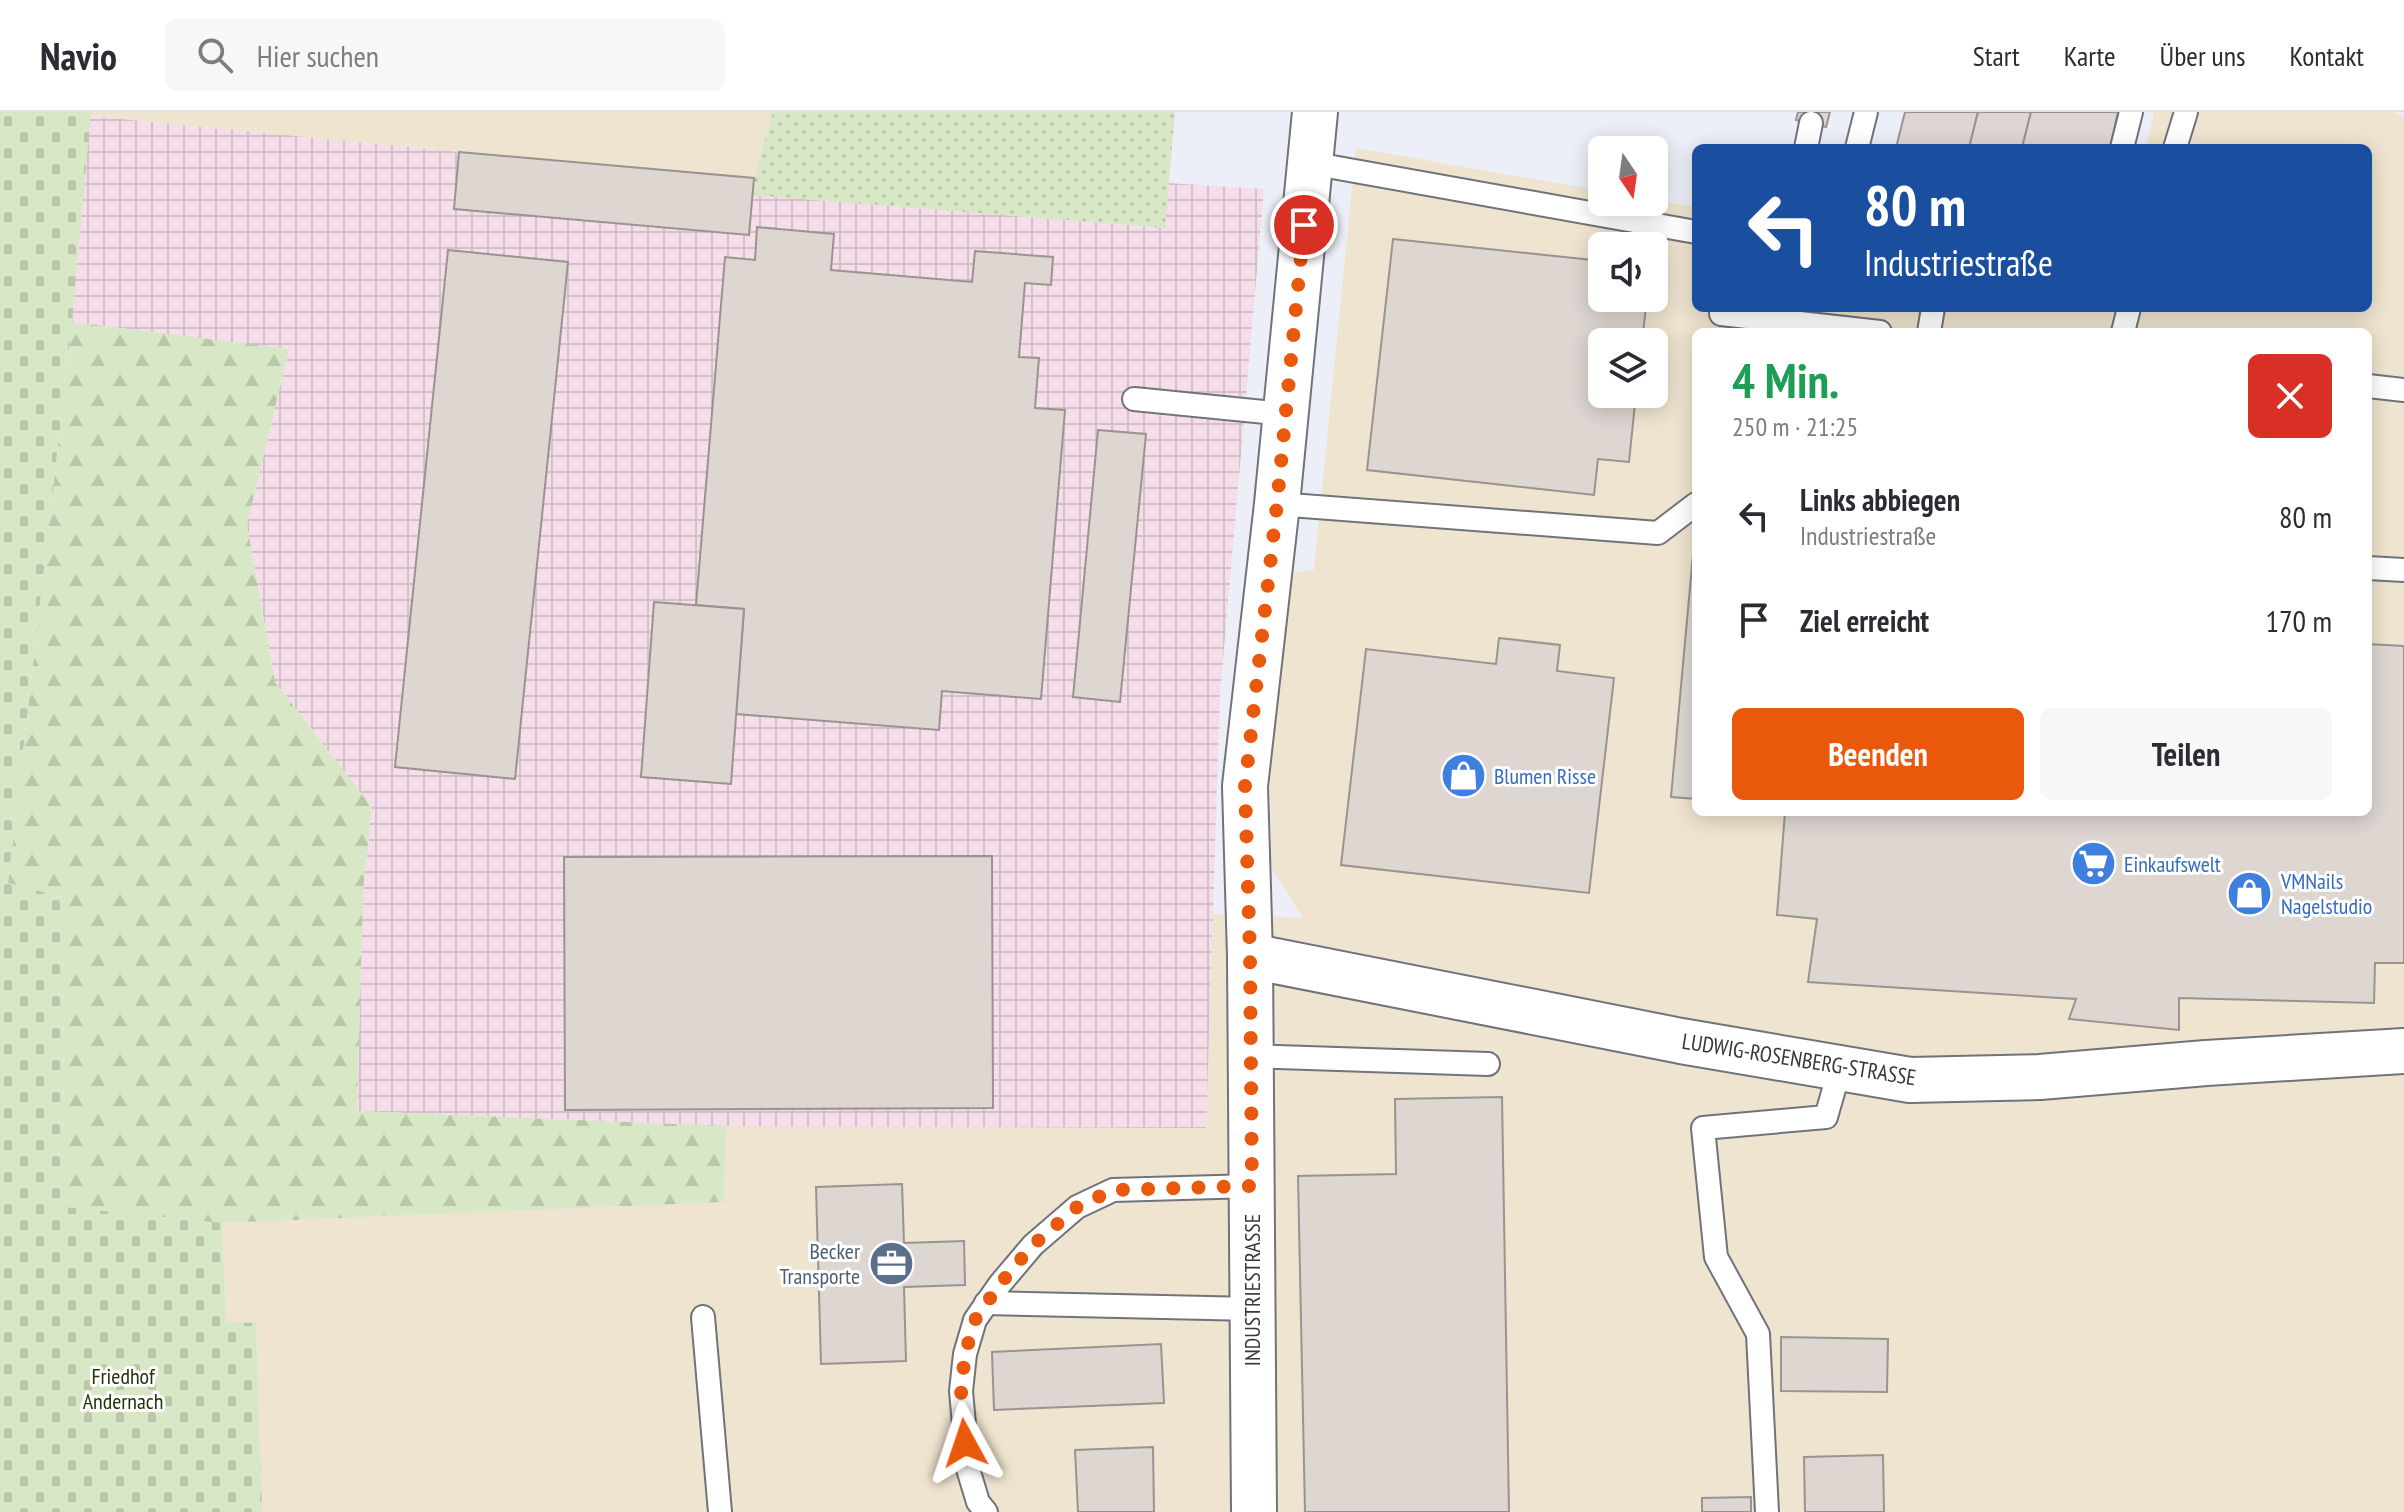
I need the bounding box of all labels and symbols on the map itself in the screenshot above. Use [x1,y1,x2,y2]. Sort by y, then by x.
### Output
north arrow [1588,136,1668,216]
pin [1270,191,1338,259]
shop icon: Blumen Risse [1439,752,1487,800]
place label: Blumen Risse [1494,762,1596,790]
supermarket icon: Einkaufswelt [2069,840,2117,888]
place label: Einkaufswelt [2124,850,2221,878]
place label: VMNails Nagelstudio [2280,867,2372,920]
shop icon: VMNails Nagelstudio [2226,870,2274,918]
street label: LUDWIG-ROSENBERG-STRASSE [1680,1027,1918,1091]
street label: INDUSTRIESTRASSE [1238,1214,1266,1366]
place label: Becker Transporte [780,1237,860,1290]
office icon: Becker Transporte [867,1240,915,1288]
park label: Friedhof Andernach [83,1362,163,1415]
position arrow [923,1401,1007,1485]

